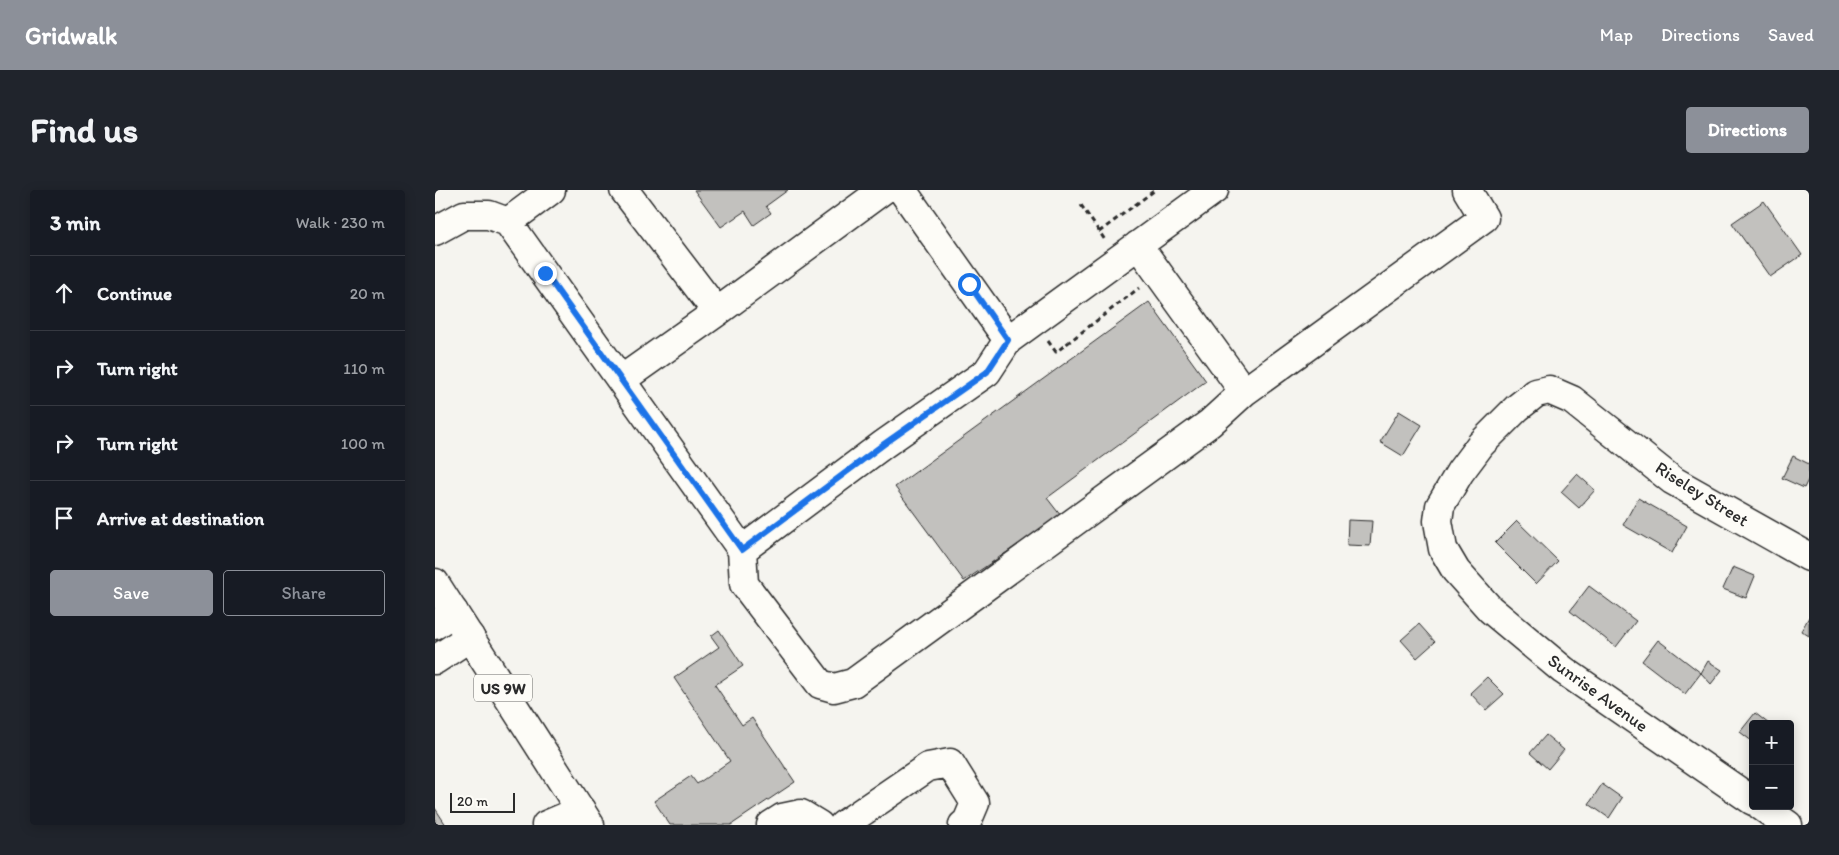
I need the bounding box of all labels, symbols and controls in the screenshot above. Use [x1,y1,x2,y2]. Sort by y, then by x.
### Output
text: Gridwalk [25,21,117,50]
text: Map [1600,24,1633,46]
text: Directions [1661,24,1740,46]
text: Saved [1768,24,1814,46]
button: Directions [1686,107,1809,153]
text: Find us [30,109,138,151]
text: 3 min [50,210,100,235]
text: Walk · 230 m [296,213,385,232]
route end [534,262,557,285]
route start [958,273,981,296]
icon: ahead [50,279,78,307]
text: Continue [97,282,172,305]
text: 20 m [350,284,385,303]
icon: right [50,354,78,382]
text: Turn right [97,357,178,380]
text: 110 m [343,359,385,378]
icon: right [50,429,78,457]
text: Turn right [97,432,178,455]
text: 100 m [341,434,385,453]
street label: Riseley Street [1651,457,1753,532]
icon: arrive [50,504,78,532]
text: Arrive at destination [97,507,264,530]
button: Save [50,570,213,616]
button: Share [223,570,385,616]
street label: Sunrise Avenue [1543,649,1653,737]
road number: US 9W [474,674,532,702]
map controls [1749,720,1794,810]
button: + [1749,720,1794,765]
button: − [1749,765,1794,810]
scale bar [450,790,515,813]
text: 20 m [457,793,488,810]

